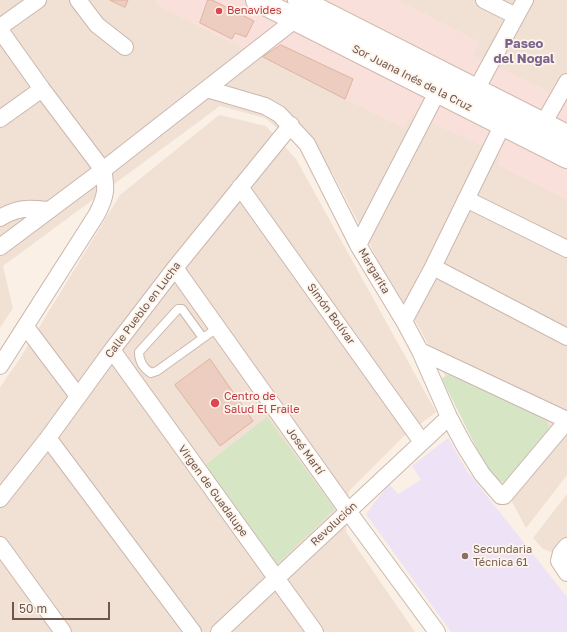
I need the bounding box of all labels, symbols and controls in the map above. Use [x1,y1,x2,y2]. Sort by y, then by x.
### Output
place label: Benavides [227,4,282,18]
marker: Benavides [214,6,224,16]
district label: Paseo del Nogal [494,36,554,67]
street label: Sor Juana Inés de la Cruz [350,42,474,114]
street label: Margarita [355,246,393,296]
street label: Calle Pueblo en Lucha [102,259,184,361]
street label: Simón Bolívar [304,281,358,347]
place label: Centro de Salud El Fraile [224,390,300,416]
marker: Centro de Salud El Fraile [209,397,221,409]
street label: José Martí [283,425,327,477]
street label: Virgen de Guadalupe [175,443,251,539]
street label: Revolución [308,499,360,549]
place label: Secundaria Técnica 61 [473,543,532,569]
marker: Secundaria Técnica 61 [460,551,470,561]
scale bar [14,594,112,620]
text: 50 m [19,601,47,616]

